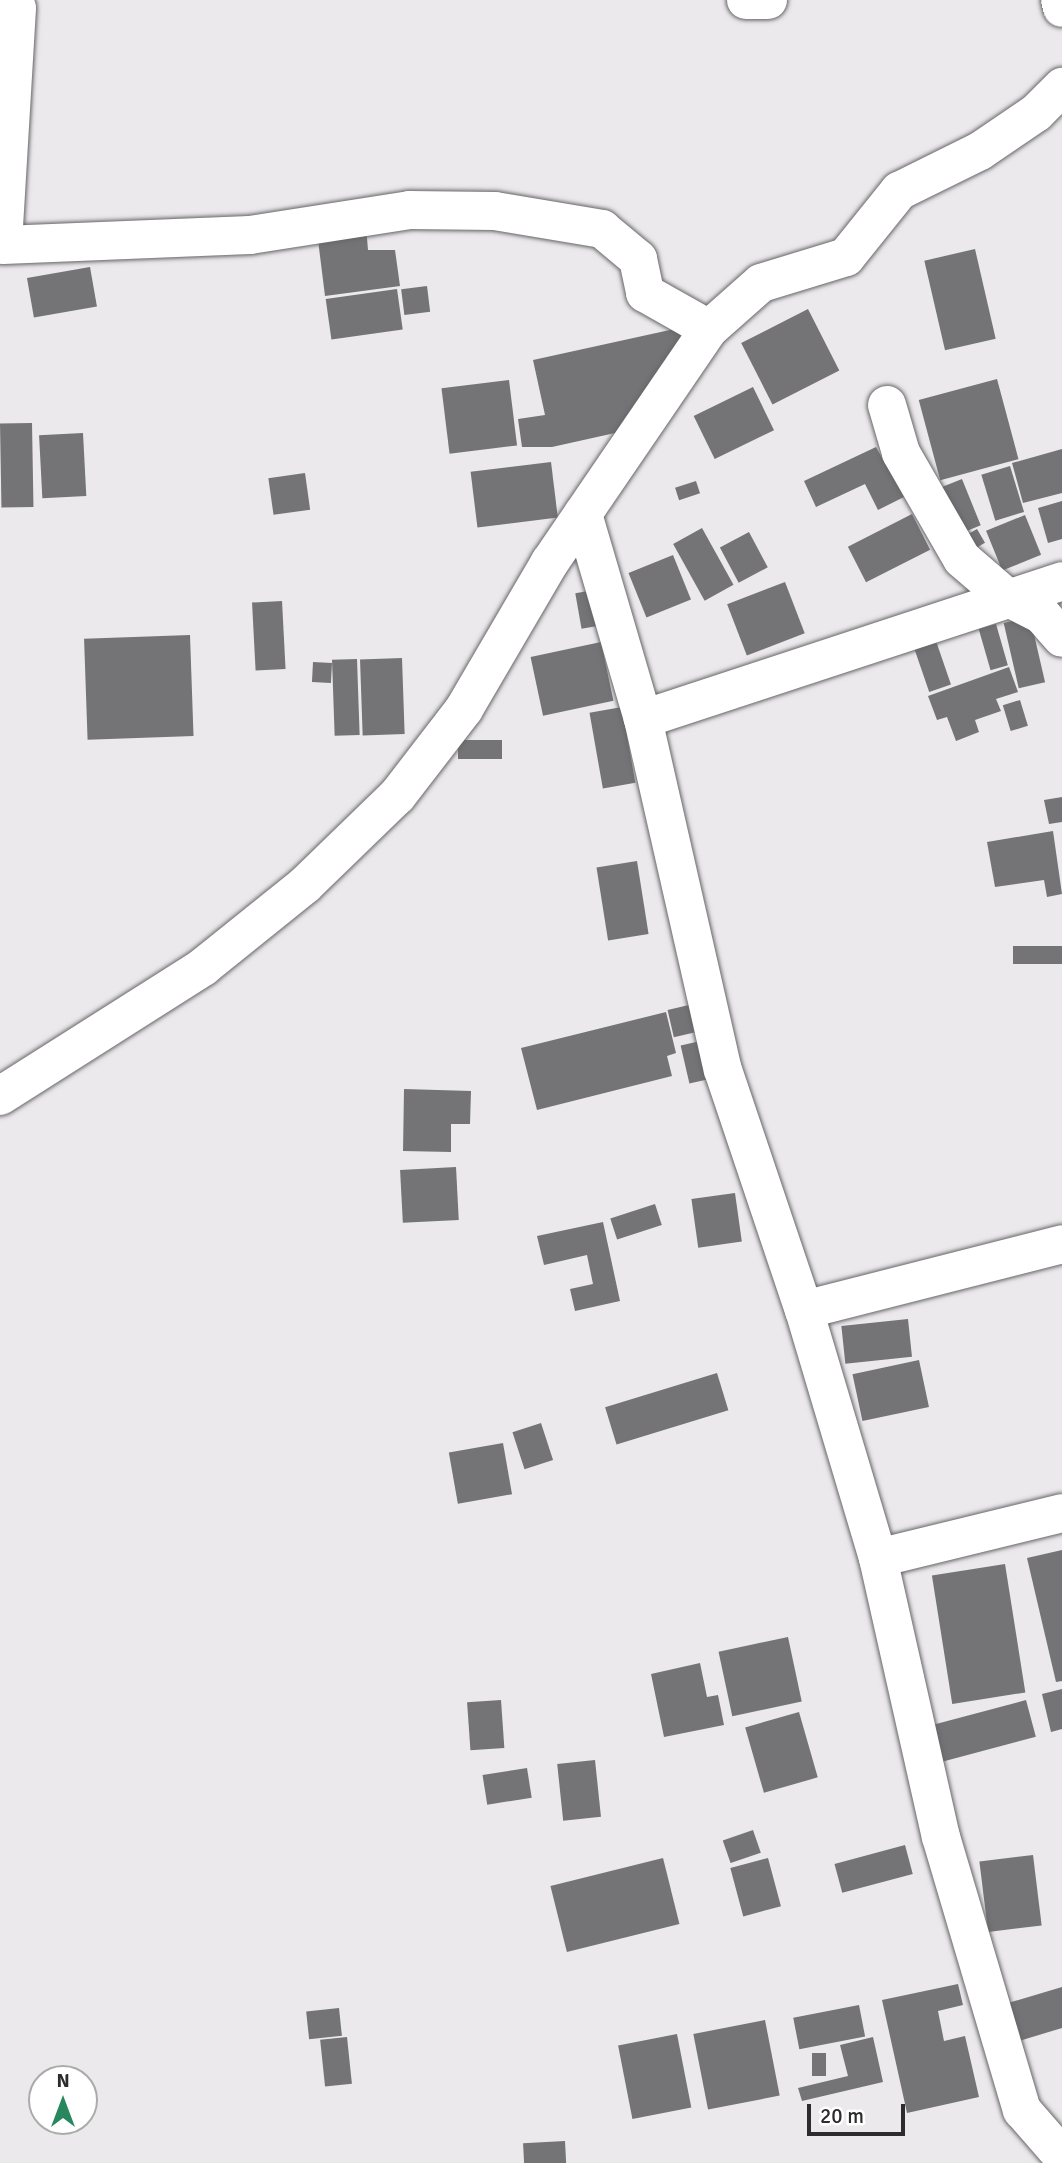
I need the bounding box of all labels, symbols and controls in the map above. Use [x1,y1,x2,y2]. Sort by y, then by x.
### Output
north arrow [28,2065,98,2135]
text: N [56,2069,70,2093]
scale bar [810,2090,908,2134]
text: 20 m [820,2103,864,2129]

